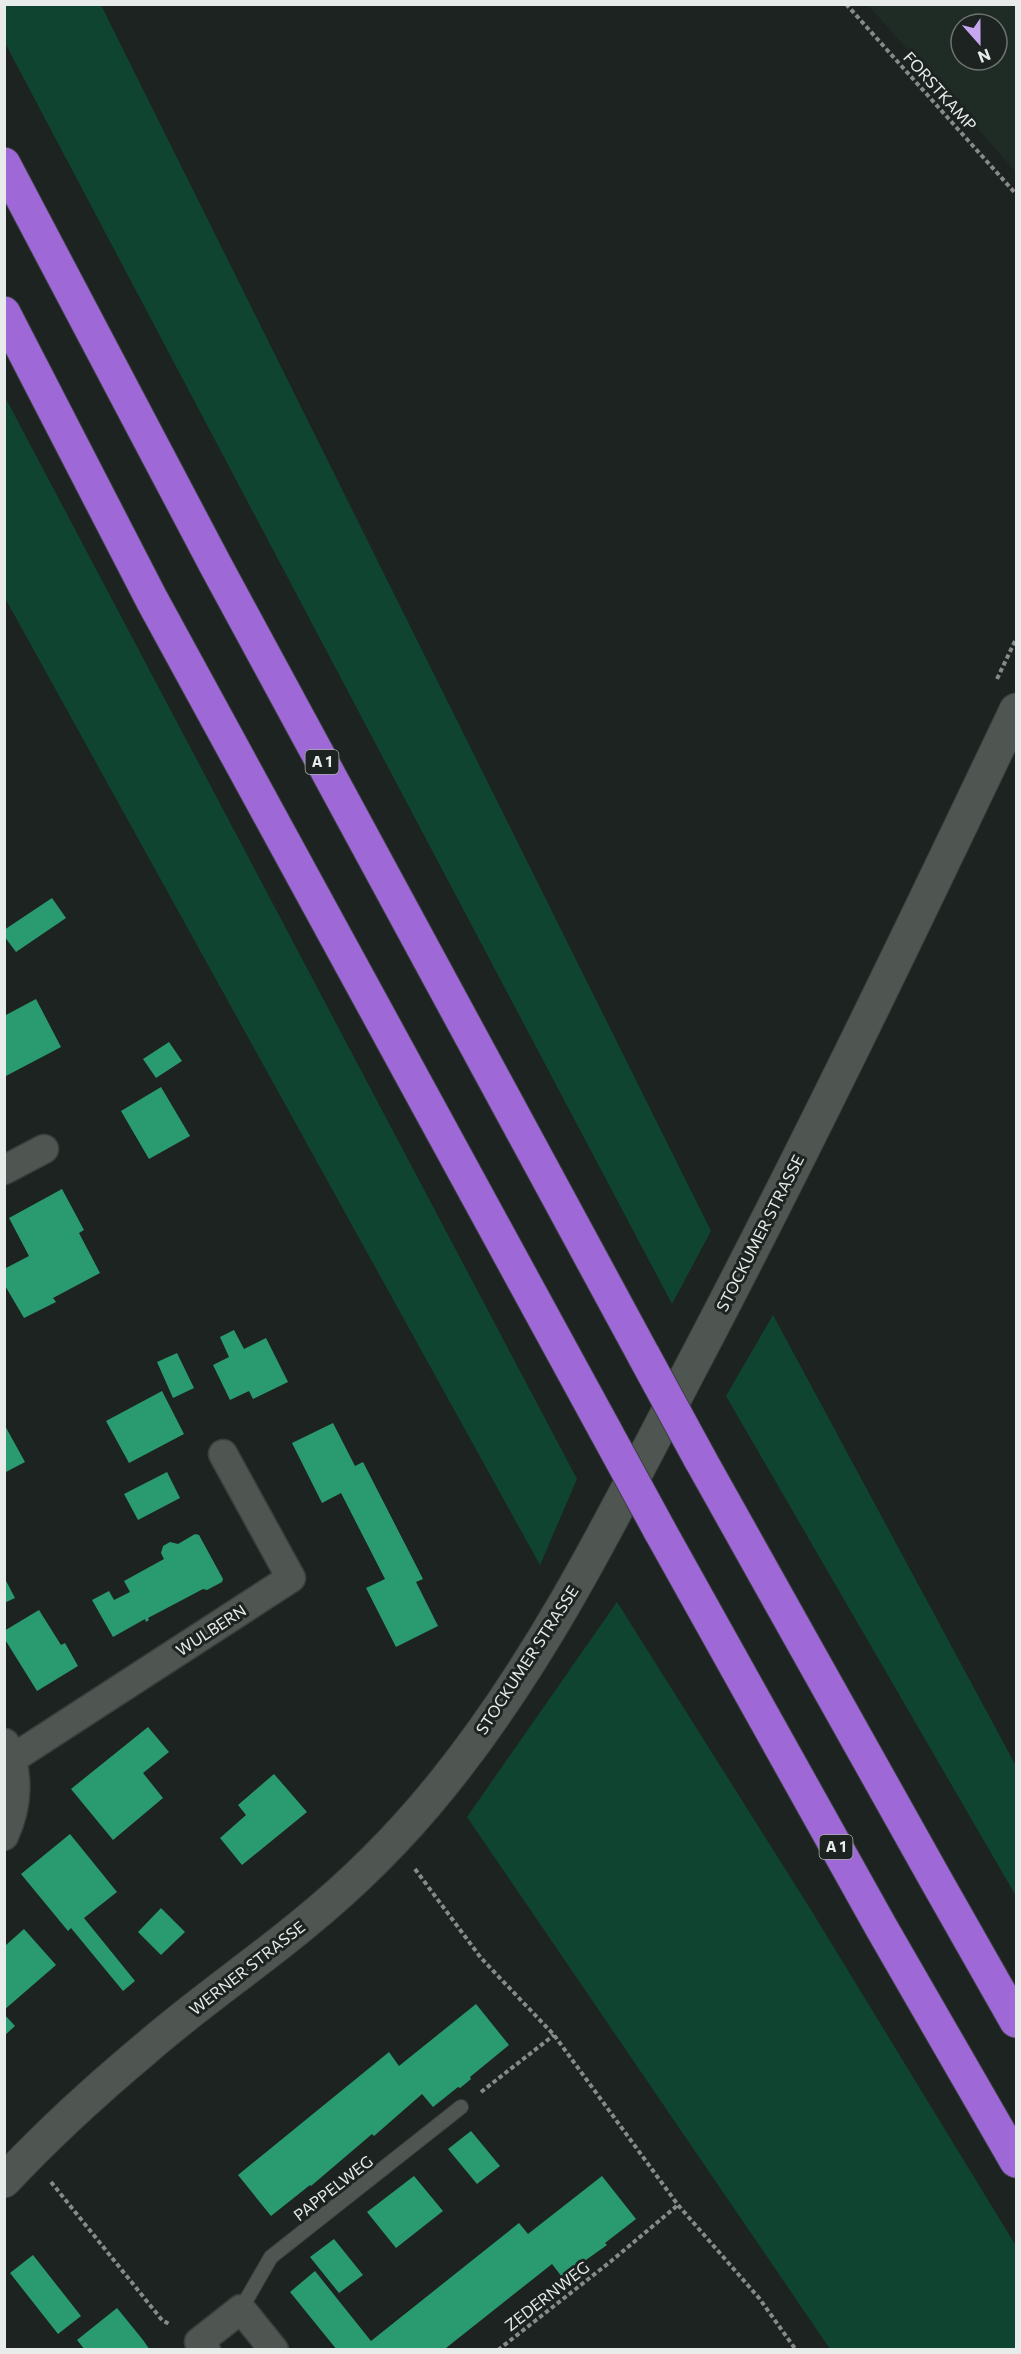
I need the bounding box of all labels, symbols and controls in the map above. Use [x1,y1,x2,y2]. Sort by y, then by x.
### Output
north arrow [949,12,1009,72]
text: N [976,45,994,67]
street label: FORSTKAMP [900,47,981,134]
road number: A 1 [306,750,338,774]
street label: STOCKUMER STRASSE [712,1151,807,1314]
street label: STOCKUMER STRASSE [471,1582,582,1738]
street label: WULBERN [172,1600,249,1659]
road number: A 1 [820,1835,852,1859]
street label: WERNER STRASSE [185,1917,308,2019]
street label: PAPPELWEG [289,2151,376,2224]
street label: ZEDERNWEG [501,2257,593,2334]

